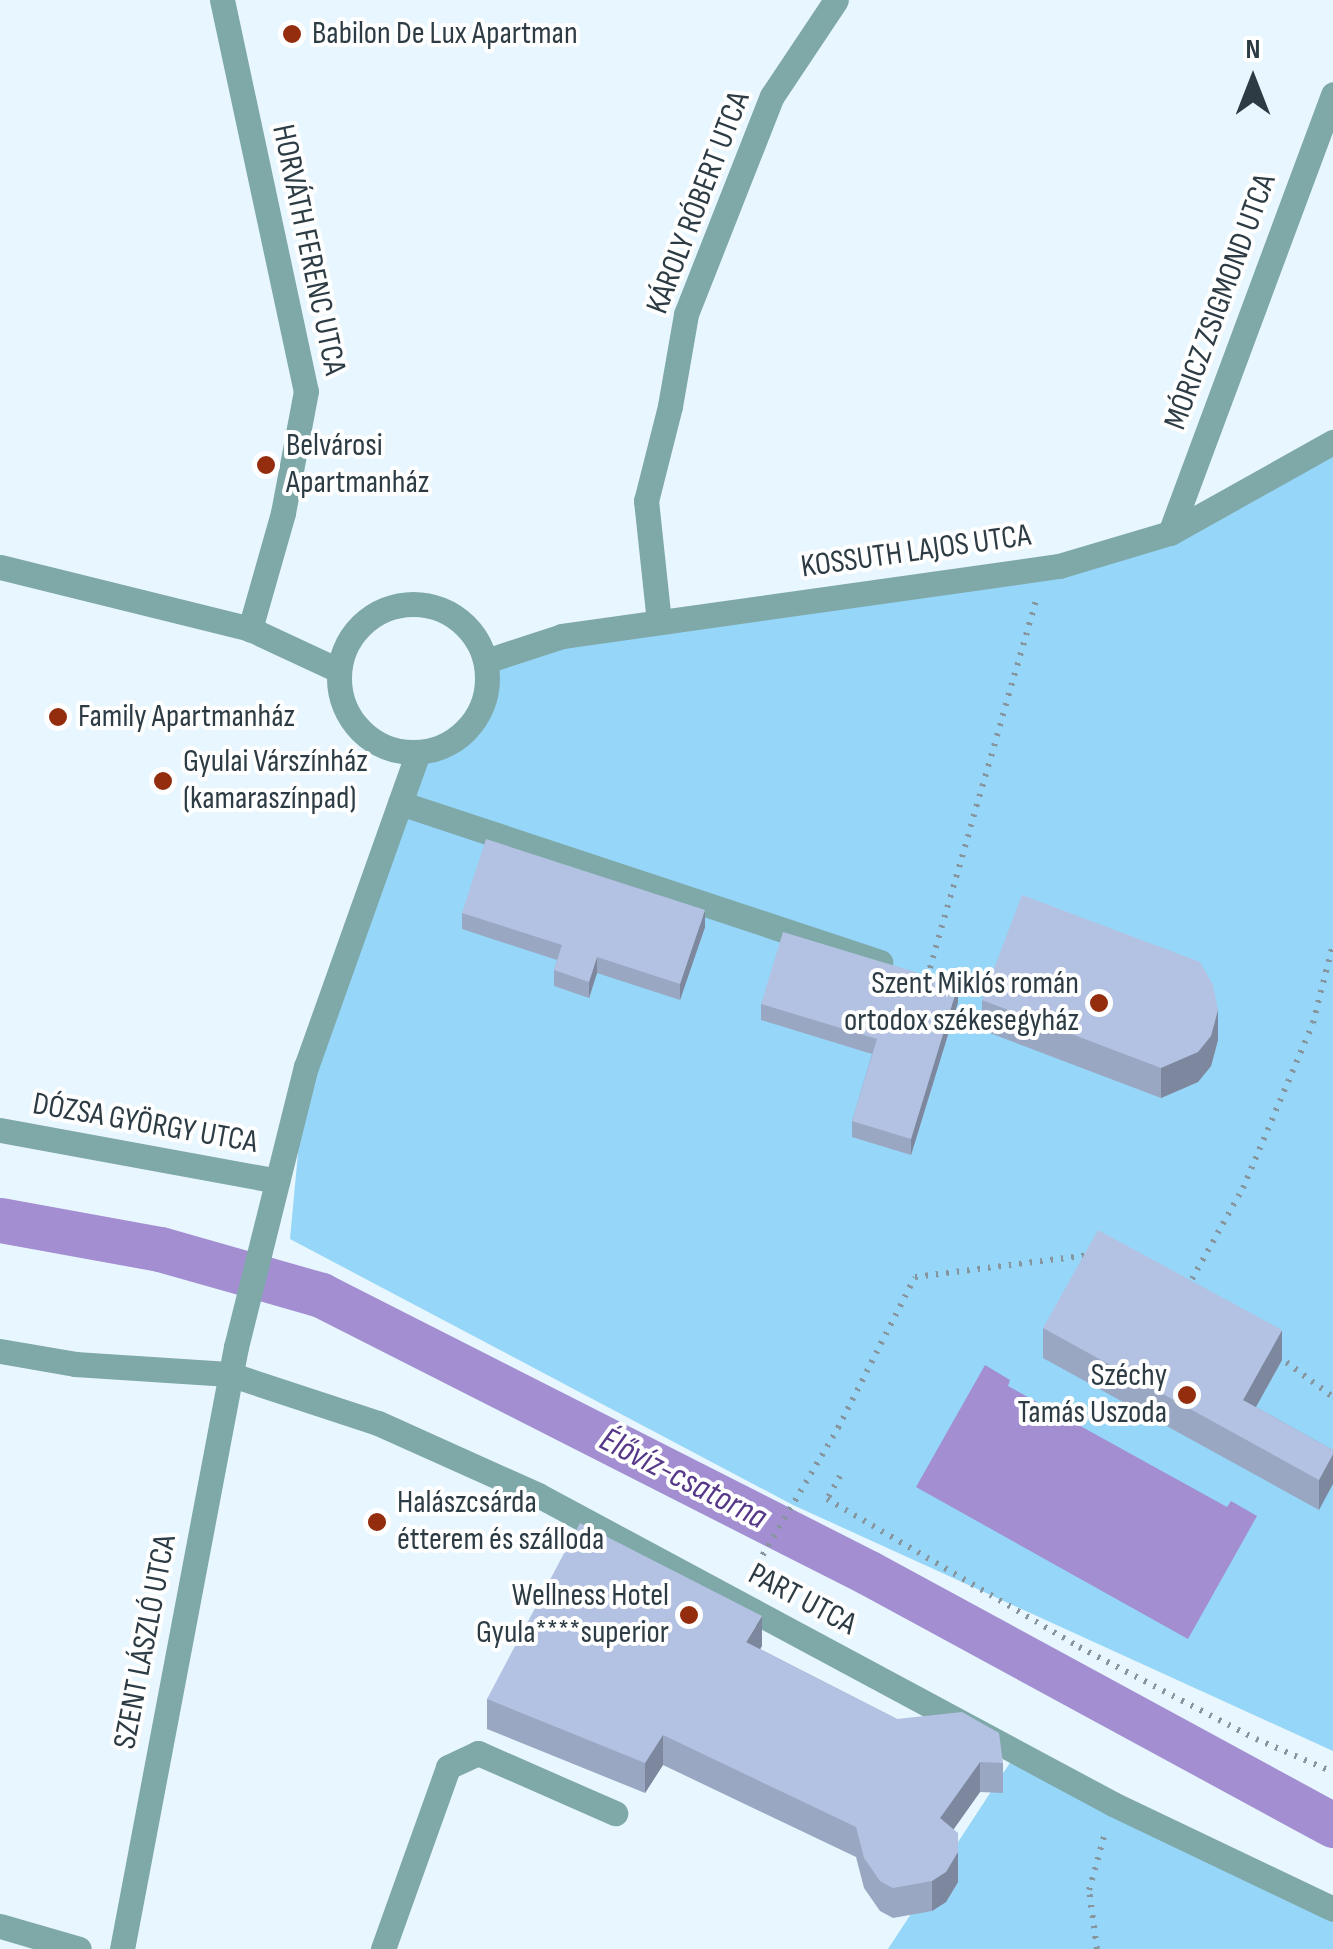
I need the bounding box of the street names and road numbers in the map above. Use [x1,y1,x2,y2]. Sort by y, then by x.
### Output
street label: KÁROLY RÓBERT UTCA [639,87,759,319]
street label: HORVÁTH FERENC UTCA [263,121,353,379]
street label: MÓRICZ ZSIGMOND UTCA [1157,169,1285,435]
street label: KOSSUTH LAJOS UTCA [799,517,1033,587]
street label: DÓZSA GYÖRGY UTCA [30,1085,260,1163]
street label: SZENT LÁSZLÓ UTCA [106,1532,186,1752]
street label: PART UTCA [742,1556,862,1644]

